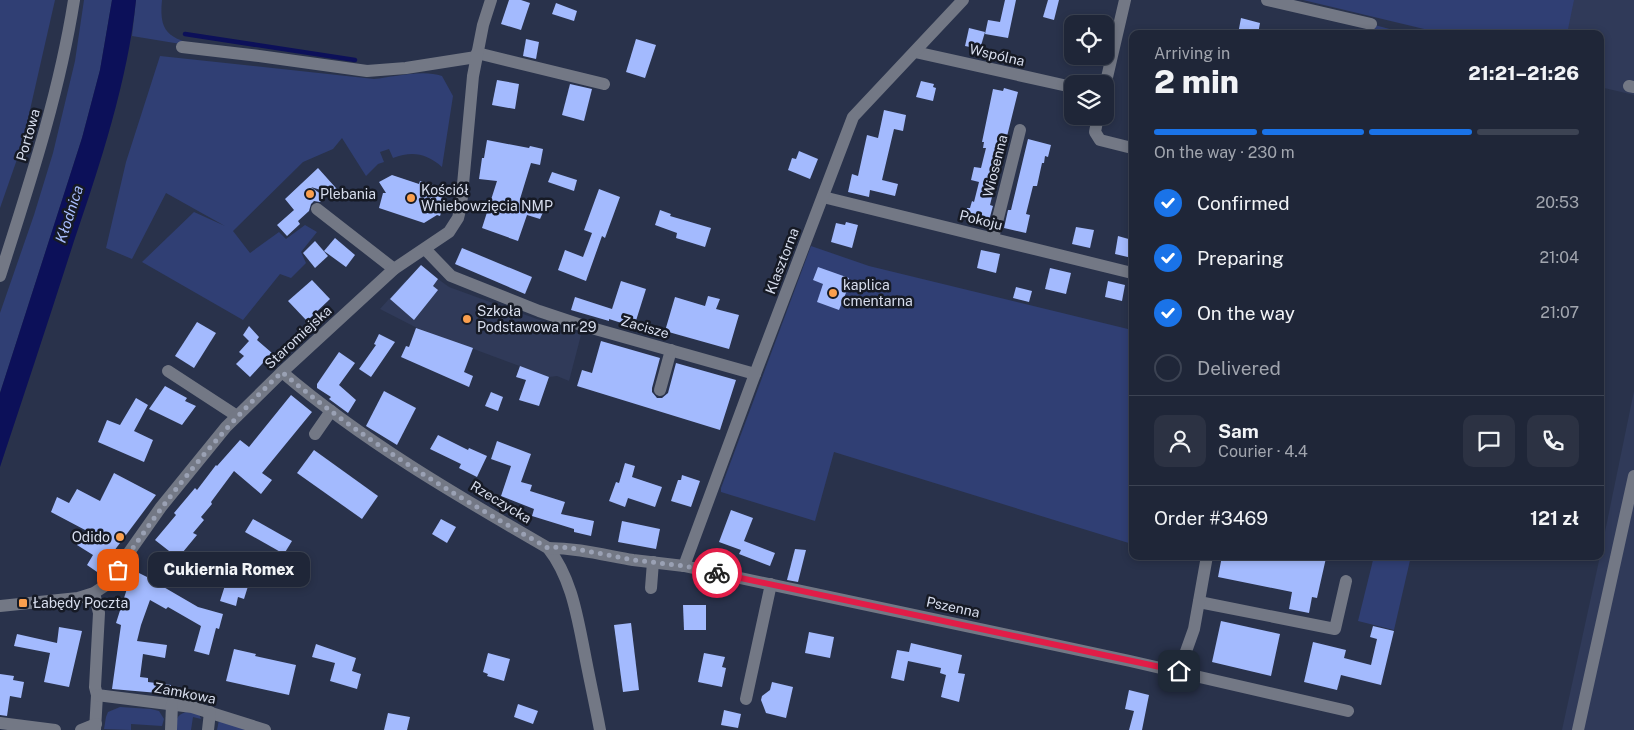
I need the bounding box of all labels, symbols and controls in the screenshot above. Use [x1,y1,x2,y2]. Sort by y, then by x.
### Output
map controls [1064,15,1114,125]
button: locate [1064,15,1114,65]
street label: Wspólna [968,41,1026,69]
text: Arriving in [1154,44,1230,63]
text: 21:21–21:26 [1468,62,1579,84]
text: 2 min [1154,63,1239,100]
button: layers [1064,75,1114,125]
street label: Portowa [13,107,43,163]
street label: Wiosenna [980,133,1010,199]
text: On the way · 230 m [1154,143,1295,162]
place label: Kościół Wniebowzięcia NMP [421,182,553,214]
water label: Kłodnica [52,183,86,245]
place label: Plebania [320,186,376,202]
marker: Plebania [304,188,316,200]
icon: check [1154,189,1182,217]
marker: Kościół Wniebowzięcia NMP [405,192,417,204]
text: Confirmed [1197,192,1290,214]
text: 20:53 [1536,193,1579,212]
street label: Pokoju [958,207,1004,233]
street label: Klasztorna [762,226,802,296]
icon: check [1154,244,1182,272]
text: Preparing [1197,247,1284,269]
text: 21:04 [1540,248,1579,267]
place label: kaplica cmentarna [843,277,913,309]
marker: kaplica cmentarna [827,287,839,299]
icon: check [1154,299,1182,327]
street label: Staromiejska [261,302,335,372]
text: On the way [1197,302,1295,324]
place label: Szkoła Podstawowa nr 29 [477,303,597,335]
text: 21:07 [1540,303,1579,322]
marker: Szkoła Podstawowa nr 29 [461,313,473,325]
street label: Zacisze [619,313,671,342]
text: Delivered [1197,357,1281,379]
button: person [1154,415,1206,467]
button: chat [1463,415,1515,467]
button: phone [1527,415,1579,467]
text: Sam [1218,420,1259,442]
text: Courier · 4.4 [1218,442,1308,461]
street label: Rzeczycka [468,478,534,526]
text: Order #3469 [1154,507,1268,529]
text: 121 zł [1530,507,1579,529]
place label: Odido [72,529,110,545]
marker: Odido [114,531,126,543]
courier [692,548,742,598]
pin [97,549,139,591]
callout: Cukiernia Romex [148,552,310,588]
icon: bag [104,556,132,584]
icon: bike [703,559,731,587]
text: Cukiernia Romex [164,560,294,579]
street label: Pszenna [925,594,981,620]
place label: Łabędy Poczta [33,595,128,611]
marker: Łabędy Poczta [17,597,29,609]
pin [1158,650,1200,692]
icon: home [1165,657,1193,685]
street label: Zamkowa [153,679,217,707]

